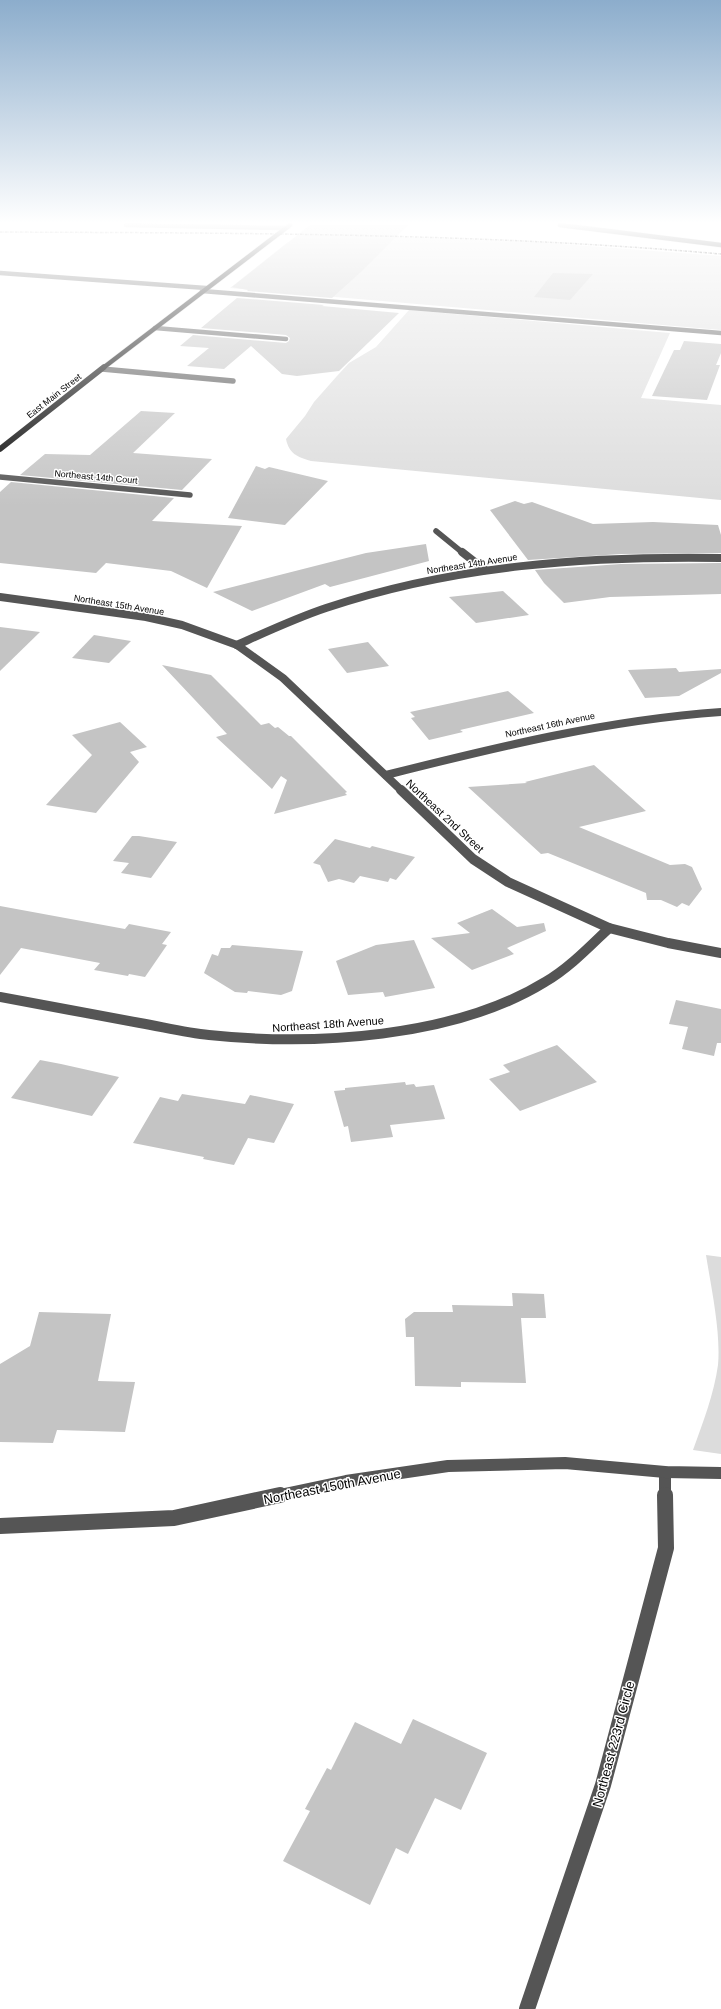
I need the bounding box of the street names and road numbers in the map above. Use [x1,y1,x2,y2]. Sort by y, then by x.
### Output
street label: East Main Street [25,371,84,420]
street label: Northeast 14th Court [54,468,139,486]
street label: Northeast 14th Avenue [426,552,518,576]
street label: Northeast 15th Avenue [73,593,165,617]
street label: Northeast 16th Avenue [504,711,596,739]
street label: Northeast 2nd Street [404,777,486,855]
street label: Northeast 18th Avenue [272,1014,384,1034]
street label: Northeast 150th Avenue [262,1466,402,1507]
street label: Northeast 223rd Circle [589,1679,638,1809]

